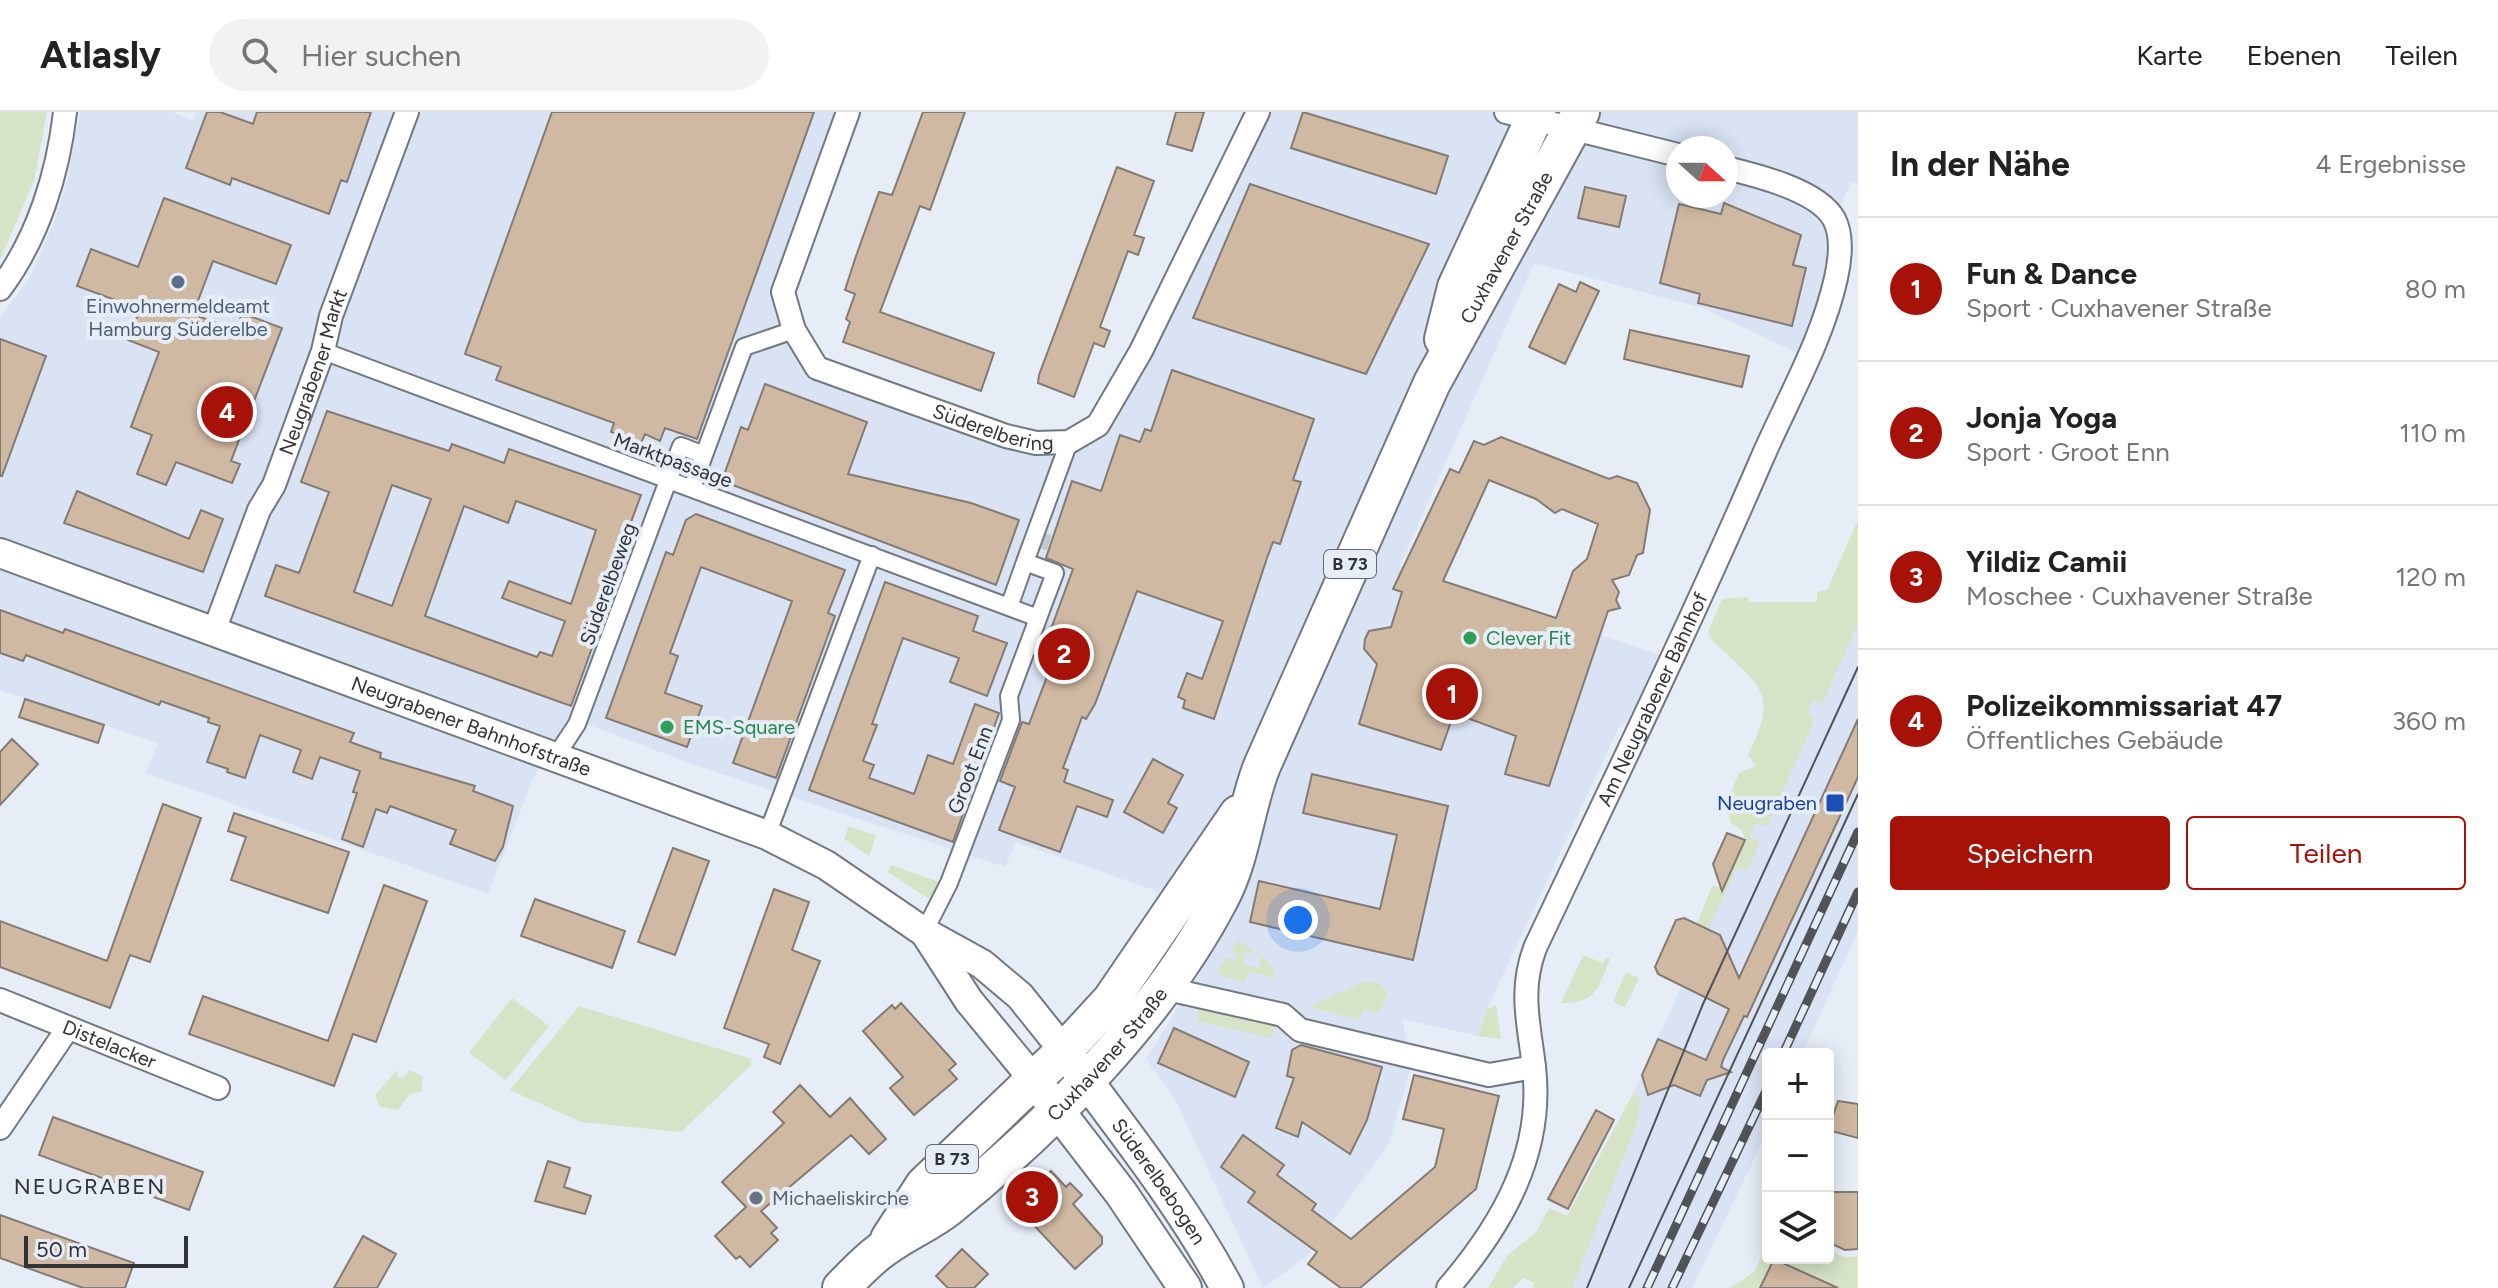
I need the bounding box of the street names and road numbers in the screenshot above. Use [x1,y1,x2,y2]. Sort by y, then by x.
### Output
street label: Cuxhavener Straße [1455,167,1558,328]
street label: Neugrabener Markt [274,285,352,458]
street label: Süderelbering [930,399,1054,455]
street label: Marktpassage [610,427,736,493]
street label: Süderelbeweg [575,519,641,649]
road number: B 73 [1324,550,1376,578]
street label: Am Neugrabener Bahnhof [1592,588,1713,810]
street label: Neugrabener Bahnhofstraße [348,671,594,781]
street label: Groot Enn [942,723,998,817]
street label: Cuxhavener Straße [1042,983,1172,1126]
street label: Distelacker [59,1015,160,1074]
street label: Süderelbebogen [1107,1114,1211,1249]
road number: B 73 [926,1145,978,1173]

